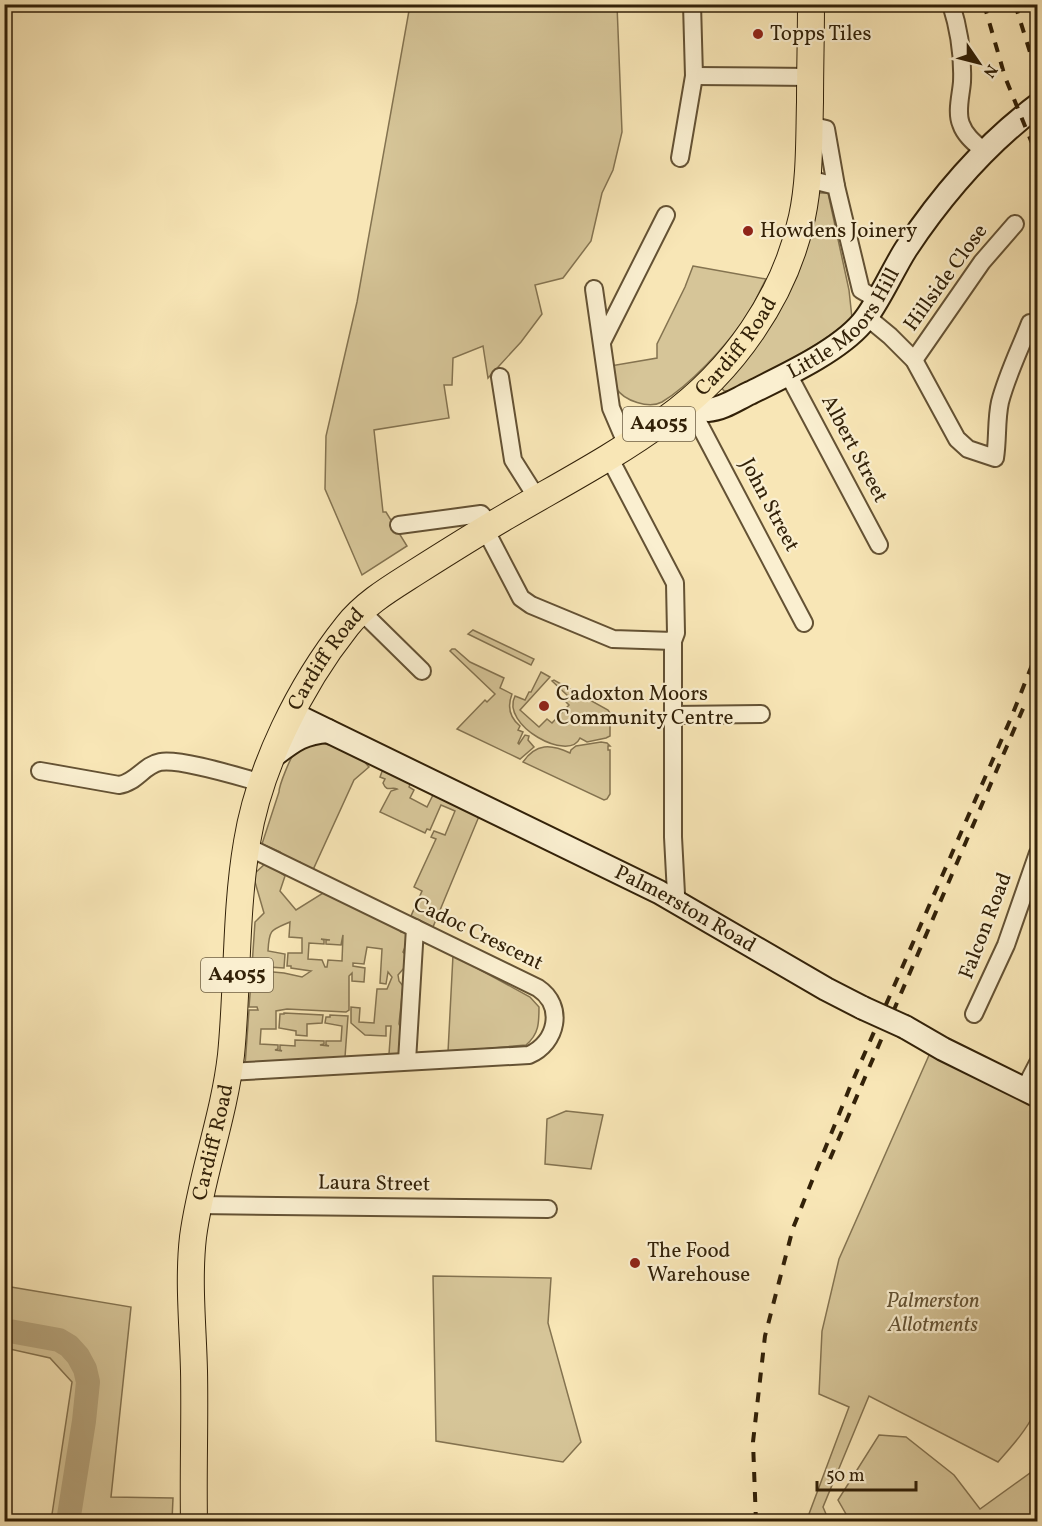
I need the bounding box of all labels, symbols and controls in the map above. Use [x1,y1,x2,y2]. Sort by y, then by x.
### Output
place label: Topps Tiles [770,20,871,49]
marker: Topps Tiles [751,27,765,41]
north arrow [949,33,1009,93]
text: N [977,59,1002,82]
place label: Howdens Joinery [760,217,918,246]
street label: Hillside Close [897,218,995,338]
marker: Howdens Joinery [741,224,755,238]
street label: Little Moors Hill [782,263,907,386]
street label: Cardiff Road [689,292,784,403]
street label: Albert Street [814,390,894,508]
road number: A4055 [623,407,695,441]
street label: John Street [732,453,806,557]
street label: Cardiff Road [281,601,371,716]
place label: Cadoxton Moors Community Centre [556,680,733,733]
marker: Cadoxton Moors Community Centre [537,699,551,713]
street label: Palmerston Road [610,858,761,960]
street label: Falcon Road [952,868,1020,984]
street label: Cadoc Crescent [408,890,548,978]
road number: A4055 [201,958,273,992]
street label: Cardiff Road [185,1082,241,1203]
street label: Laura Street [317,1169,431,1199]
place label: The Food Warehouse [647,1237,750,1290]
marker: The Food Warehouse [628,1256,642,1270]
park label: Palmerston Allotments [886,1287,980,1340]
scale bar [817,1454,916,1492]
text: 50 m [826,1464,865,1489]

